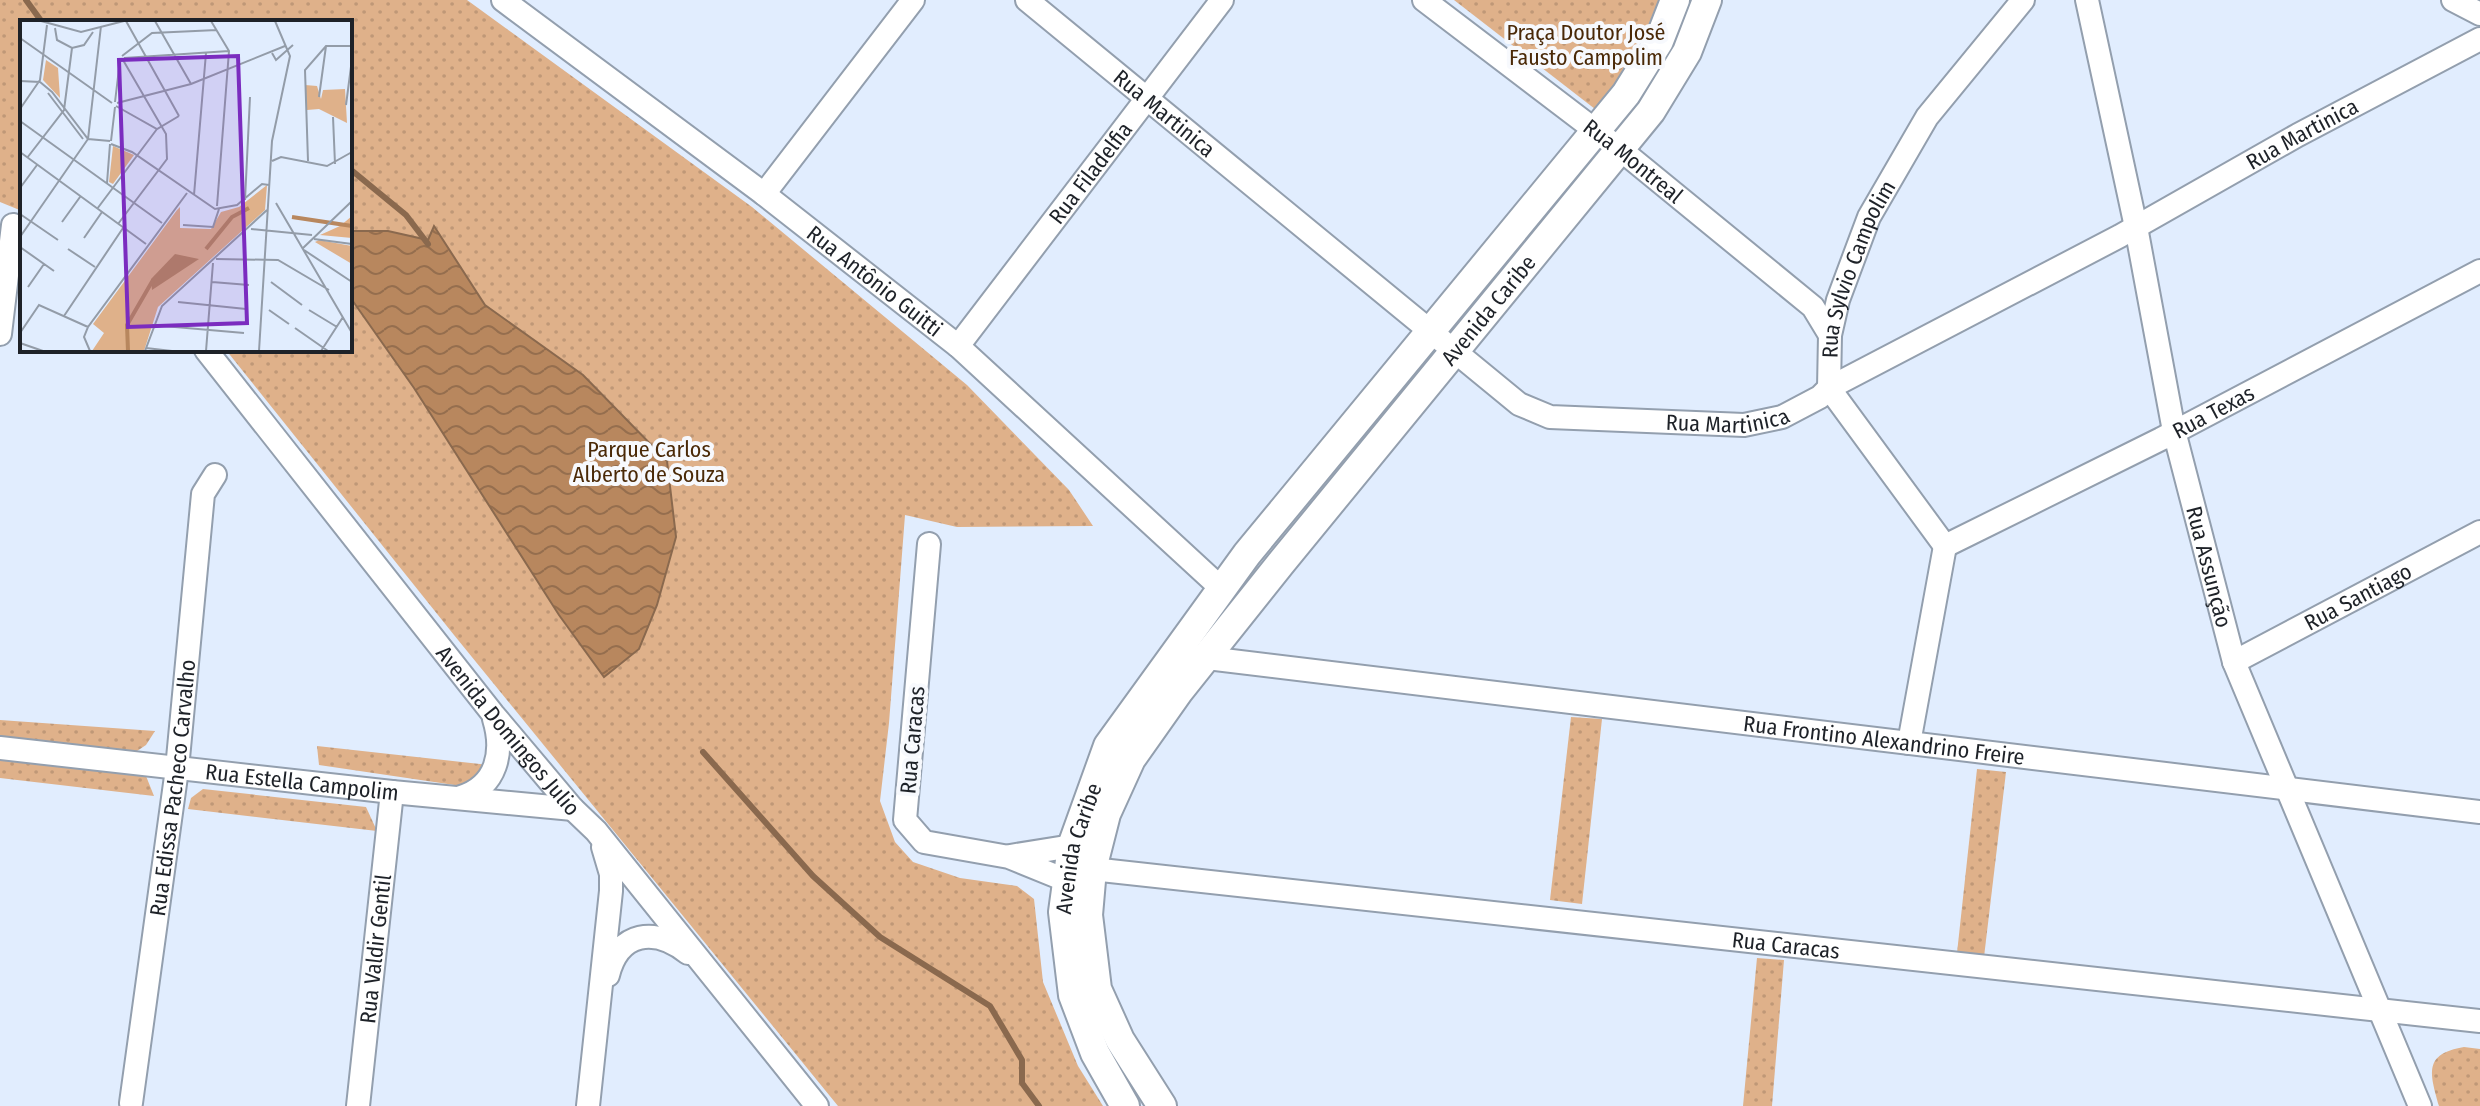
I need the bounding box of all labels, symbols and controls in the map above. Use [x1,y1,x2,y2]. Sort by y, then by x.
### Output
park label: Praça Doutor José Fausto Campolim [1507,19,1665,71]
inset map [20,20,352,352]
street label: Rua Martinica [1108,64,1221,163]
street label: Rua Martinica [2241,93,2363,176]
street label: Rua Montreal [1578,113,1688,209]
street label: Rua Filadelfia [1043,117,1138,229]
street label: Rua Sylvio Campolim [1817,175,1901,358]
street label: Rua Antônio Guitti [801,220,948,343]
street label: Avenida Caribe [1435,250,1542,371]
street label: Rua Texas [2168,379,2259,445]
street label: Rua Martinica [1665,402,1794,439]
park label: Parque Carlos Alberto de Souza [573,436,725,488]
street label: Rua Assunção [2180,503,2237,630]
street label: Rua Santiago [2300,558,2416,636]
street label: Avenida Domingos Julio [430,640,586,821]
street label: Rua Edissa Pacheco Carvalho [144,658,201,918]
street label: Rua Caracas [894,685,931,795]
street label: Rua Frontino Alexandrino Freire [1742,710,2026,771]
street label: Rua Estella Campolim [204,758,400,807]
street label: Avenida Caribe [1050,779,1108,916]
street label: Rua Valdir Gentil [354,873,397,1025]
street label: Rua Caracas [1731,926,1841,965]

